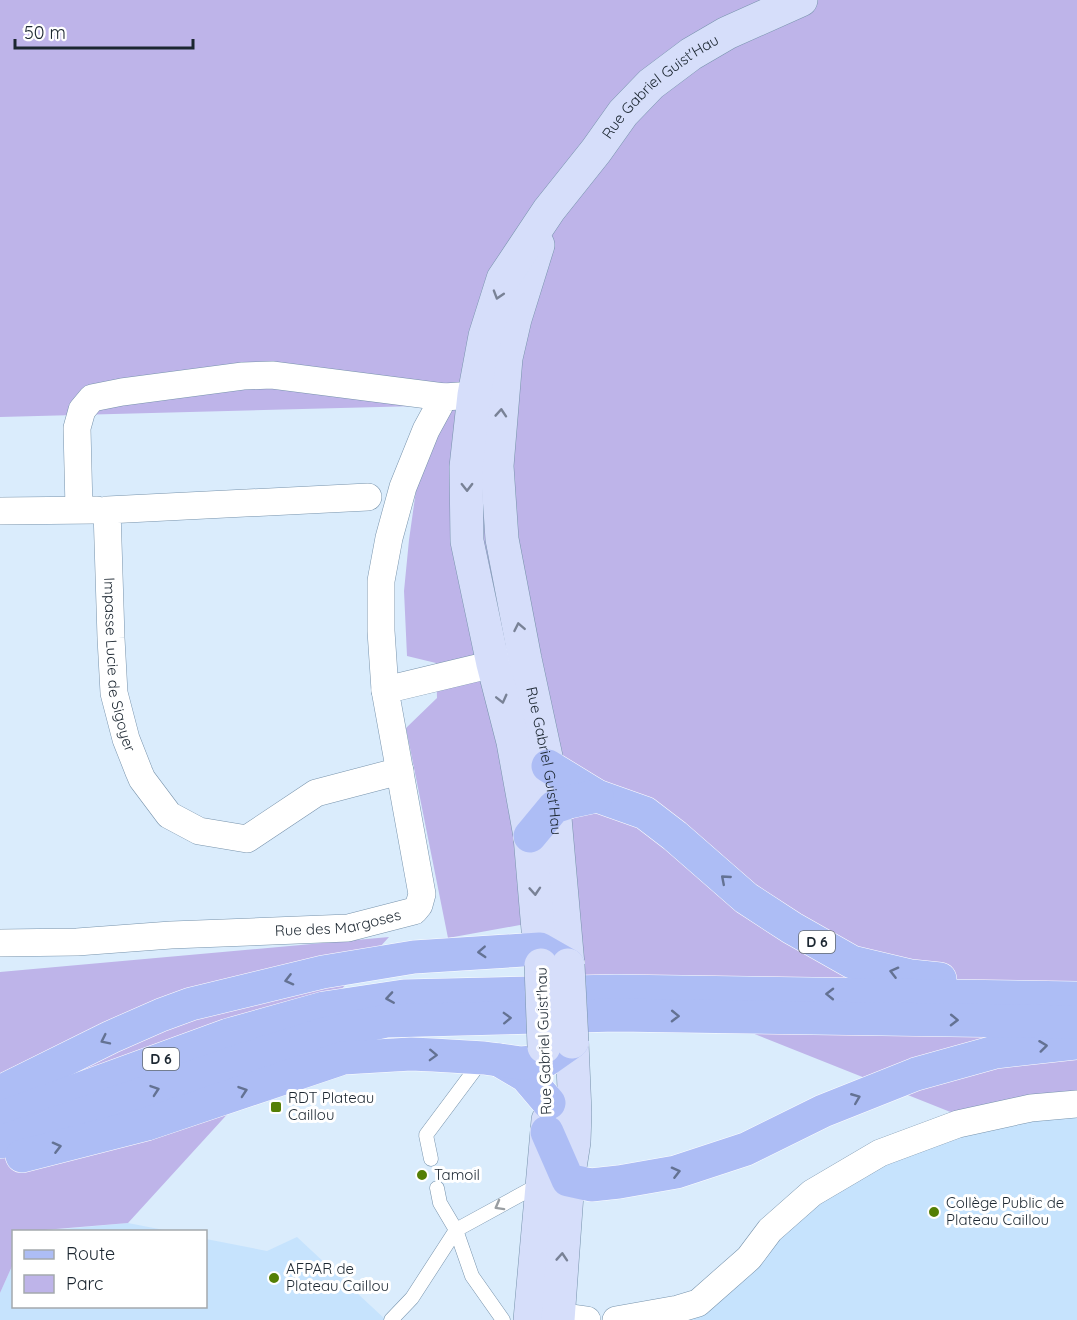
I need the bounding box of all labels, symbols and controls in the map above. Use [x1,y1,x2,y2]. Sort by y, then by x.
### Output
scale bar [15,12,194,50]
text: 50 m [24,21,66,44]
street label: Rue Gabriel Guist'Hau [598,30,722,142]
one-way arrow [492,289,505,300]
one-way arrow [495,408,508,417]
one-way arrow [460,482,473,491]
street label: Impasse Lucie de Sigoyer [100,577,140,755]
one-way arrow [513,622,526,632]
street label: Rue Gabriel Guist'Hau [522,685,566,836]
one-way arrow [495,694,508,704]
one-way arrow [721,876,732,887]
one-way arrow [528,887,541,896]
street label: Rue des Margoses [274,905,403,940]
road number: D 6 [799,931,835,953]
one-way arrow [477,946,486,959]
one-way arrow [889,966,899,979]
street label: Rue Gabriel Guist'hau [531,967,556,1115]
one-way arrow [284,972,294,985]
one-way arrow [825,988,834,1001]
one-way arrow [385,991,394,1003]
one-way arrow [671,1009,680,1022]
one-way arrow [502,1011,511,1024]
one-way arrow [949,1014,958,1026]
one-way arrow [100,1033,111,1045]
one-way arrow [1039,1040,1048,1053]
road number: D 6 [143,1048,179,1070]
one-way arrow [428,1049,437,1062]
one-way arrow [149,1084,160,1097]
one-way arrow [237,1086,248,1099]
place label: RDT Plateau Caillou [288,1088,374,1124]
one-way arrow [850,1093,861,1105]
marker: RDT Plateau Caillou [269,1100,283,1114]
one-way arrow [51,1142,61,1154]
place label: Tamoil [434,1165,480,1184]
one-way arrow [671,1166,681,1179]
marker: Tamoil [415,1168,429,1182]
place label: Collège Public de Plateau Caillou [946,1193,1064,1229]
one-way arrow [495,1199,505,1210]
marker: Collège Public de Plateau Caillou [927,1205,941,1219]
legend [12,1230,207,1308]
text: Route [66,1242,115,1265]
one-way arrow [556,1253,569,1262]
place label: AFPAR de Plateau Caillou [286,1259,389,1295]
marker: AFPAR de Plateau Caillou [267,1271,281,1285]
text: Parc [66,1272,103,1295]

